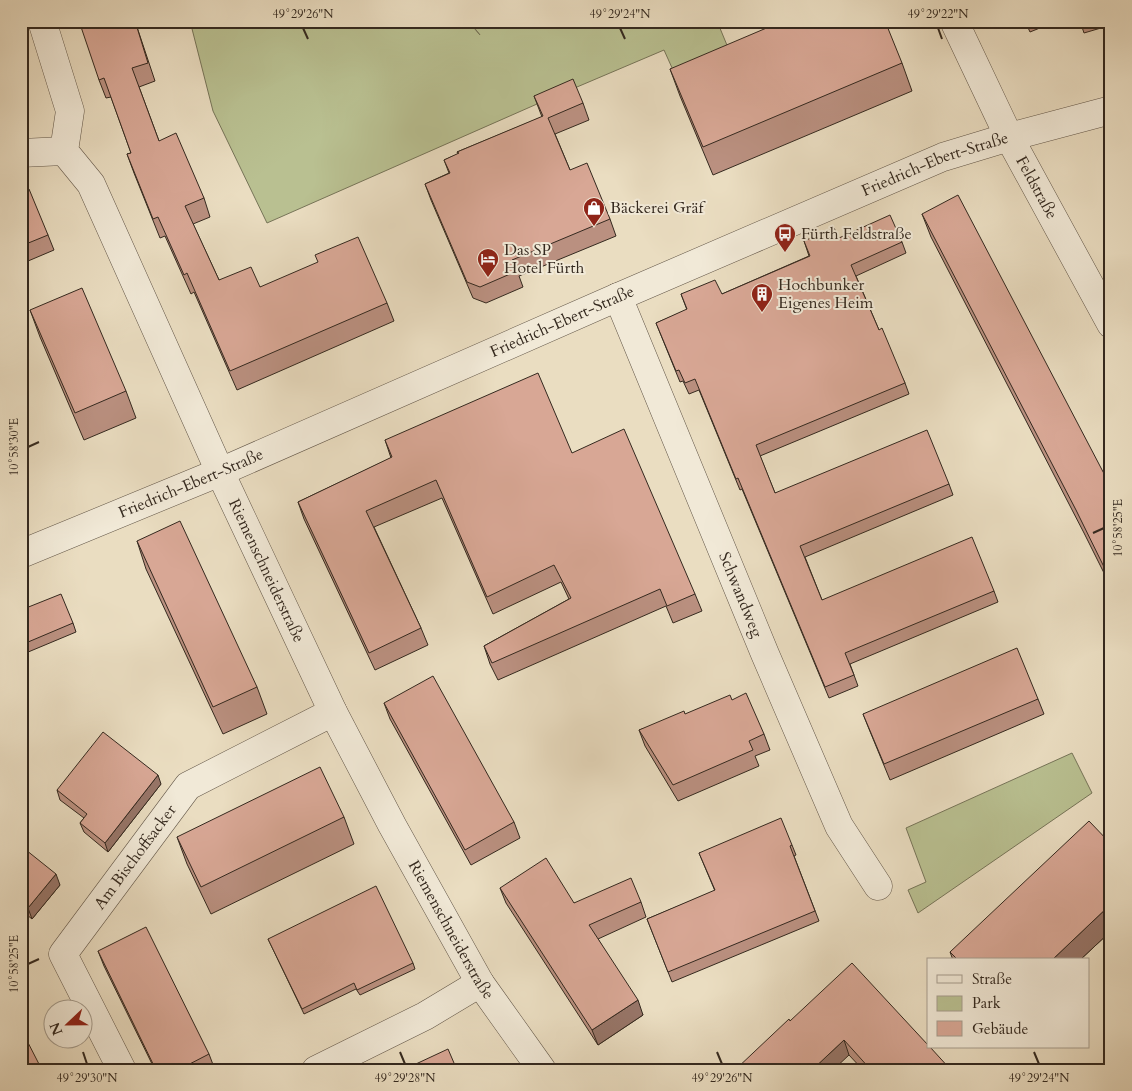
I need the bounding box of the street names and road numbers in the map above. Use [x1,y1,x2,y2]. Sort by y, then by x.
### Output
street label: Friedrich-Ebert-Straße [858,127,1011,202]
street label: Feldstraße [1010,152,1063,223]
street label: Friedrich-Ebert-Straße [487,280,638,363]
street label: Friedrich-Ebert-Straße [115,443,267,524]
street label: Riemenschneiderstraße [223,495,310,646]
street label: Schwandweg [713,549,768,641]
street label: Am Bischoffsacker [89,800,182,914]
street label: Riemenschneiderstraße [403,856,499,1004]

